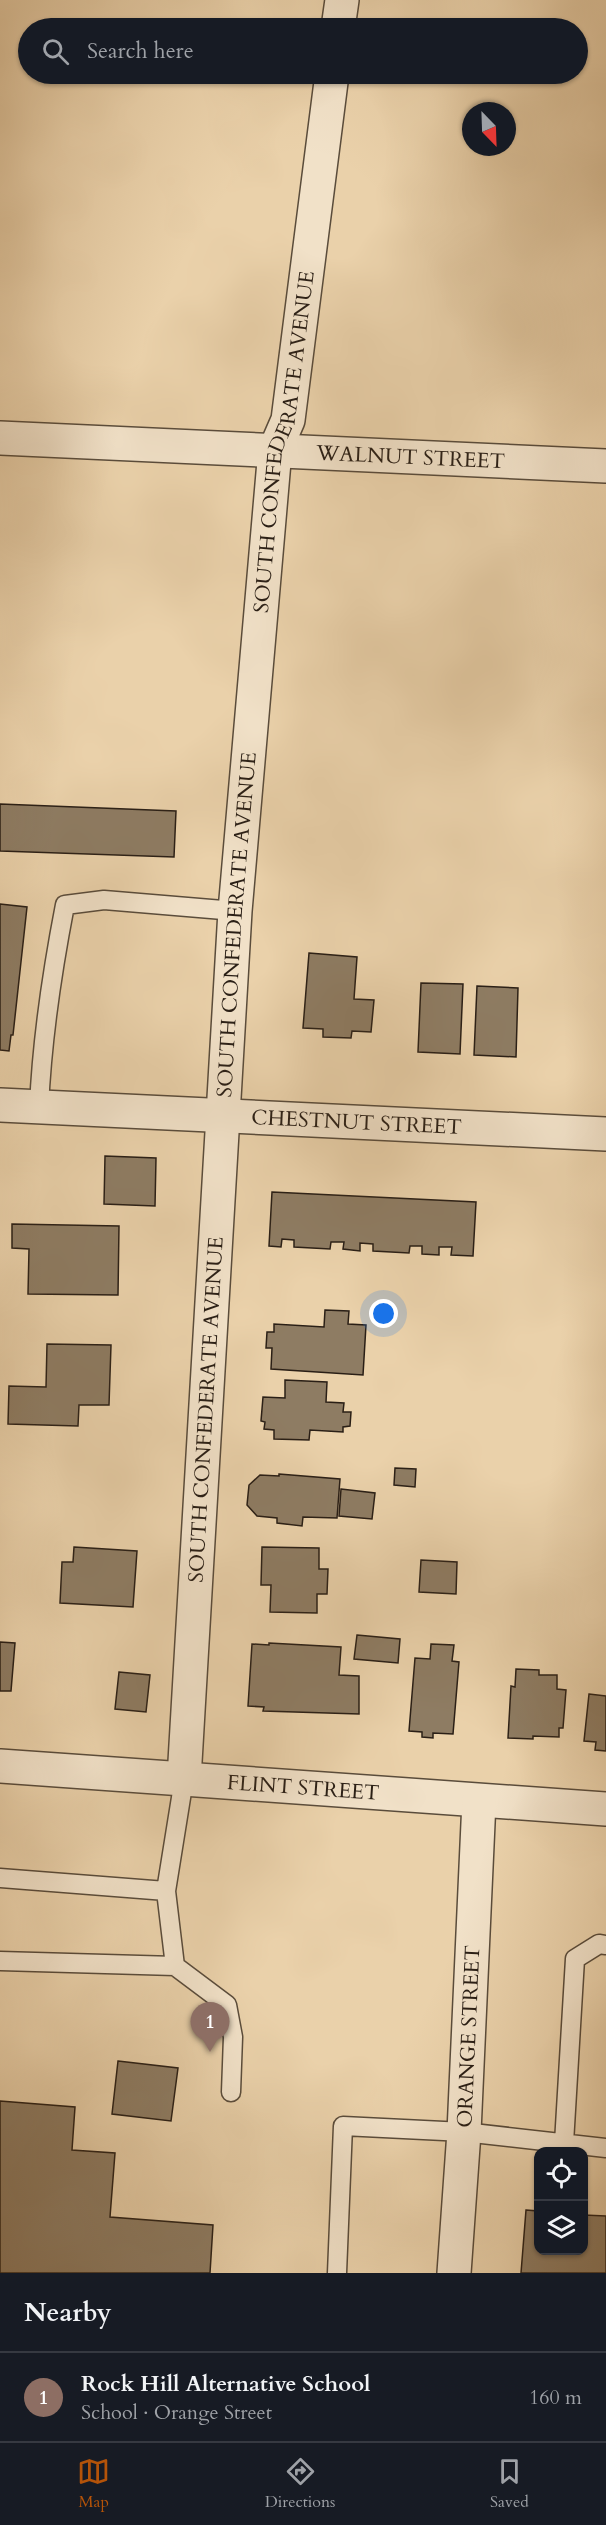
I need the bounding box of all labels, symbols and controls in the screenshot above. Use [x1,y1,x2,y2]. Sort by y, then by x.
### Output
search box [18,18,588,84]
icon: search [39,35,72,68]
text: Search here [87,36,194,66]
north arrow [462,102,516,156]
street label: SOUTH CONFEDERATE AVENUE [247,269,322,614]
street label: WALNUT STREET [315,439,506,476]
street label: SOUTH CONFEDERATE AVENUE [210,751,264,1098]
street label: CHESTNUT STREET [251,1103,462,1142]
street label: SOUTH CONFEDERATE AVENUE [182,1236,231,1583]
your location [369,1299,398,1328]
street label: FLINT STREET [226,1768,380,1808]
street label: ORANGE STREET [450,1945,487,2128]
pin: 1 [190,2002,230,2052]
map controls [534,2147,588,2255]
button: locate [534,2147,588,2201]
button: layers [534,2201,588,2255]
text: Nearby [24,2295,112,2330]
text: Rock Hill Alternative School [81,2369,370,2399]
text: 1 [38,2384,49,2411]
text: 160 m [529,2384,582,2411]
text: School · Orange Street [81,2399,272,2426]
tab: Map [77,2455,110,2513]
tab: Directions [265,2455,335,2513]
tab: Saved [490,2455,529,2513]

